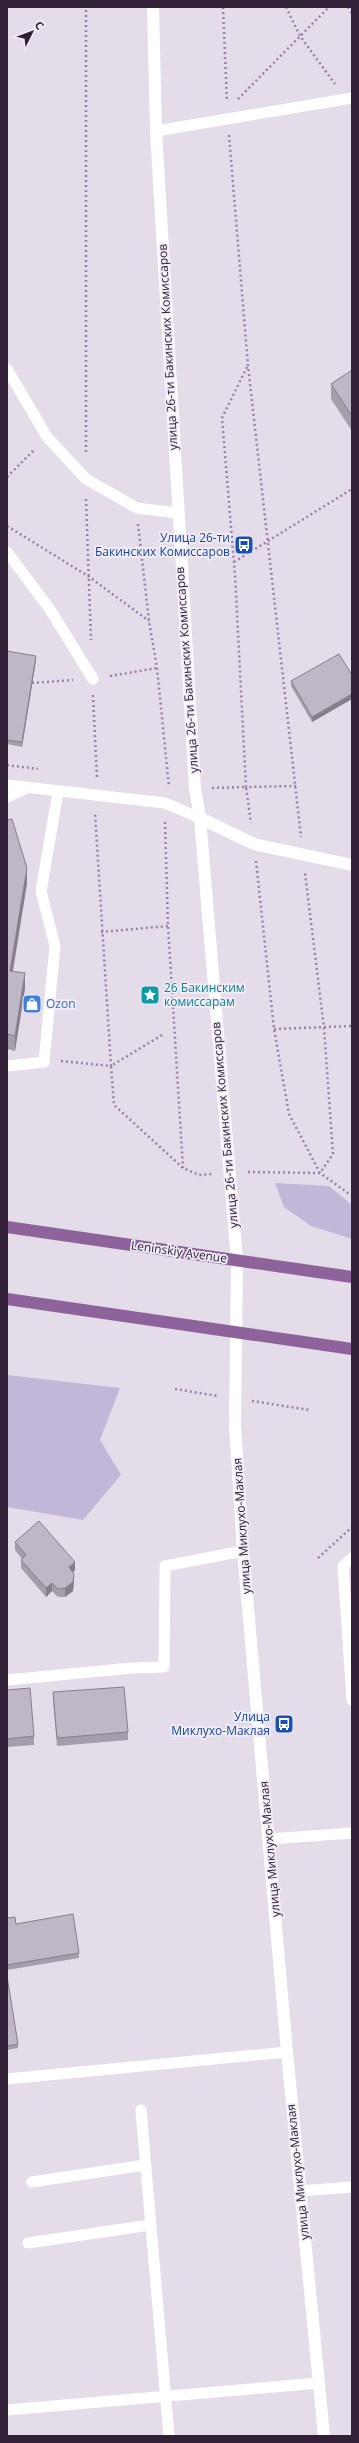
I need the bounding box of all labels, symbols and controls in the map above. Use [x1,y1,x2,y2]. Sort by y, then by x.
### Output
north arrow [12,12,52,52]
text: С [32,17,48,33]
street label: улица 26-ти Бакинских Комиссаров [154,243,181,451]
place label: Улица 26-ти Бакинских Комиссаров [95,529,230,560]
bus stop icon: Улица 26-ти Бакинских Комиссаров [233,534,255,556]
street label: улица 26-ти Бакинских Комиссаров [171,566,202,774]
place label: 26 Бакинским комиссарам [164,979,245,1010]
place icon: 26 Бакинским комиссарам [139,984,161,1006]
shop icon: Ozon [21,993,43,1015]
place label: Ozon [46,995,76,1012]
street label: улица 26-ти Бакинских Комиссаров [207,1021,242,1229]
street label: Leninskiy Avenue [130,1236,228,1267]
street label: улица Миклухо-Маклая [228,1457,255,1595]
place label: Улица Миклухо-Маклая [171,1708,270,1739]
bus stop icon: Улица Миклухо-Маклая [273,1713,295,1735]
street label: улица Миклухо-Маклая [255,1780,284,1918]
street label: улица Миклухо-Маклая [282,2103,313,2241]

